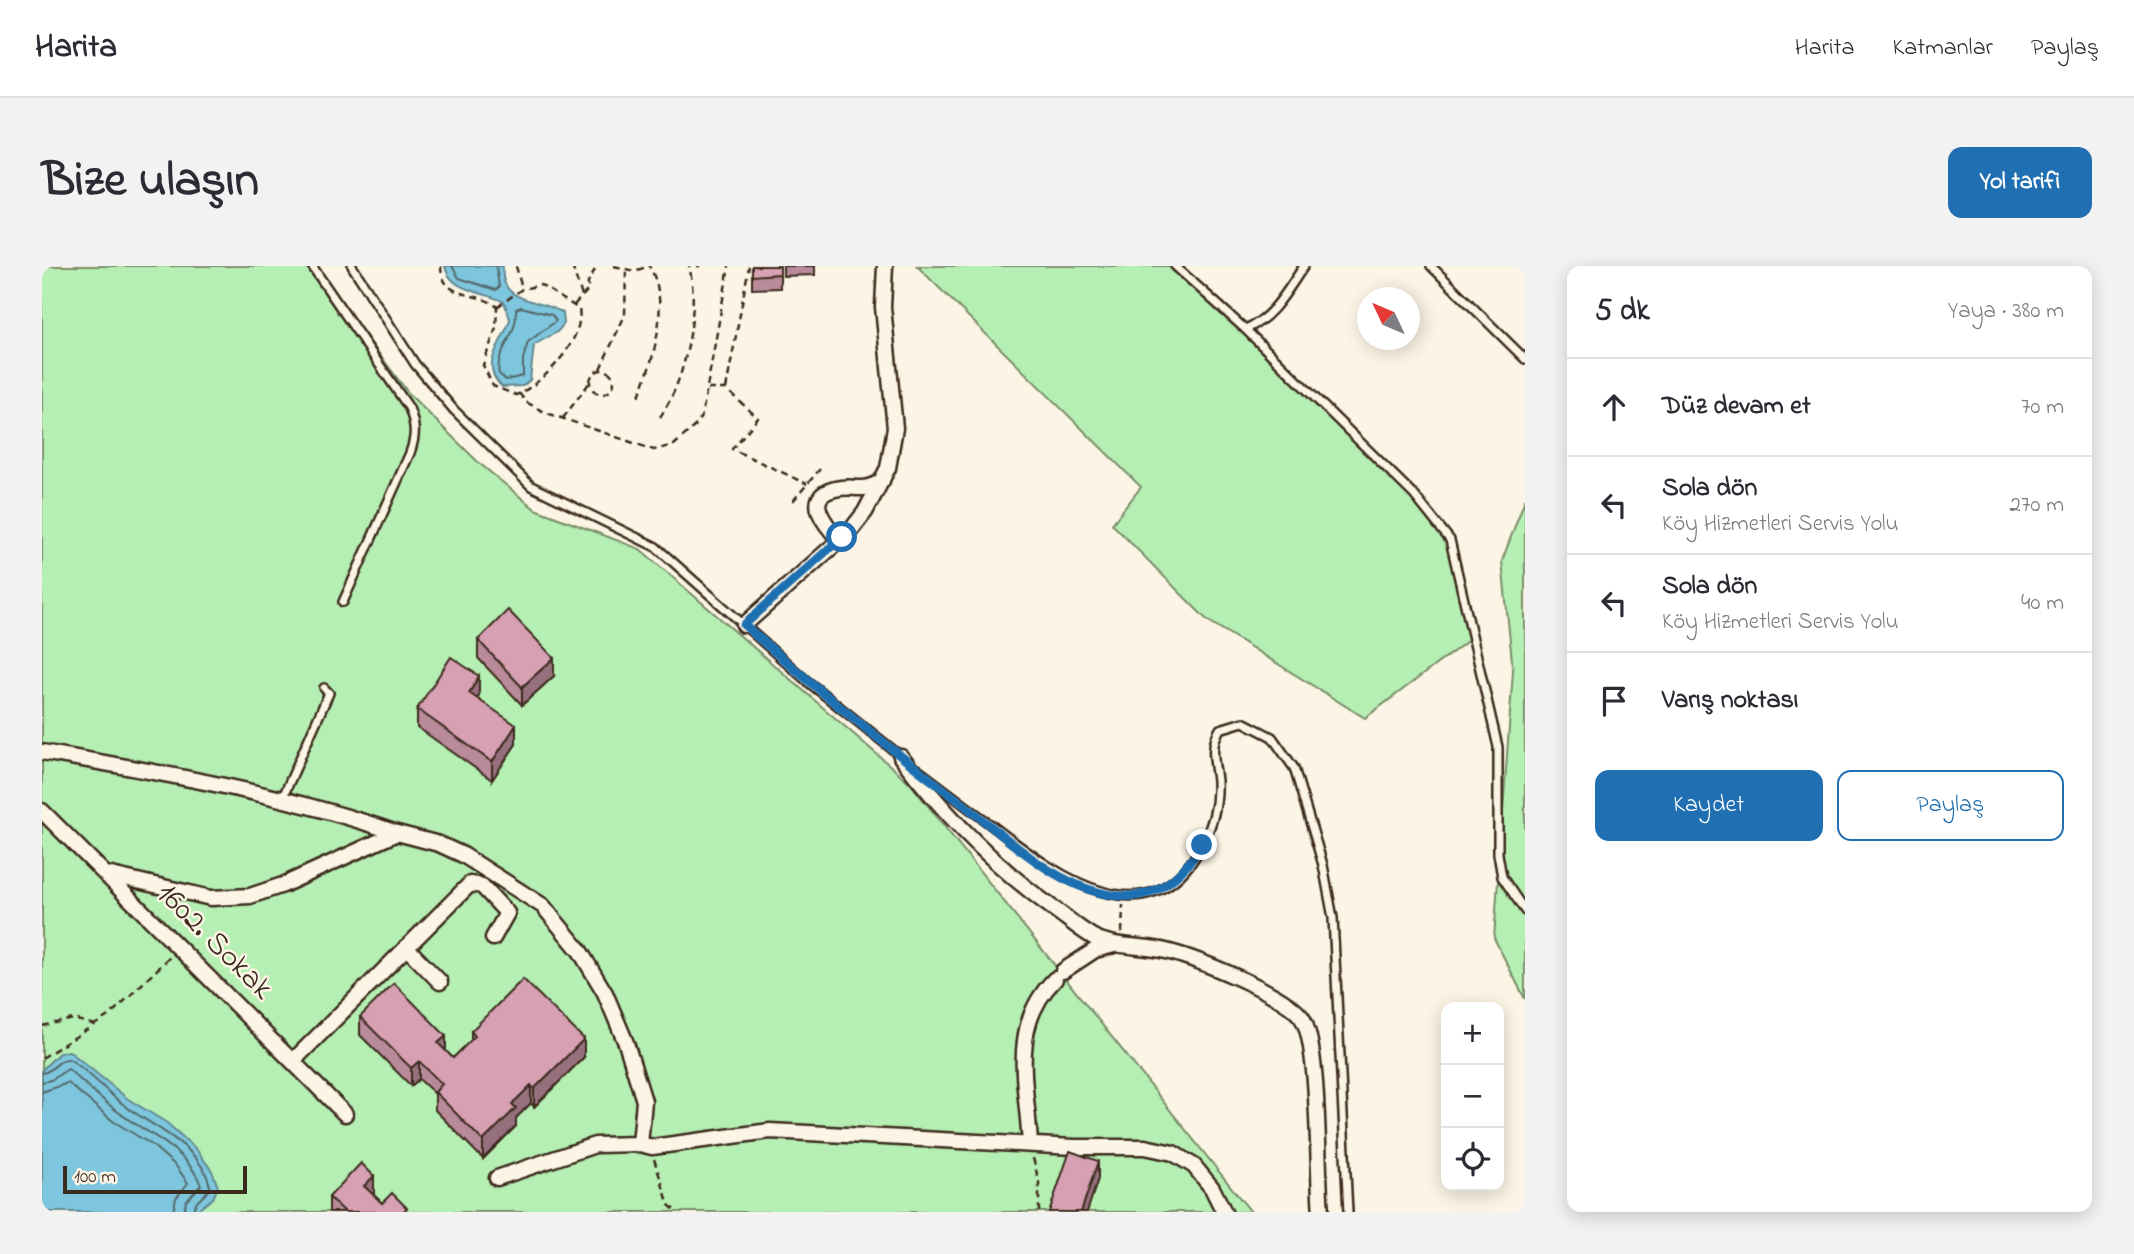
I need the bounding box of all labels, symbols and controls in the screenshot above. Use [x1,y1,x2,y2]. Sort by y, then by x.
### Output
text: Harita [35,24,117,72]
text: Harita [1795,31,1855,66]
text: Katmanlar [1893,31,1993,66]
text: Paylaş [2031,31,2099,66]
text: Bize ulaşın [42,146,259,218]
button: Yol tarifi [1948,147,2092,218]
north arrow [1357,287,1420,350]
text: 5 dk [1595,290,1650,334]
text: Yaya · 380 m [1948,295,2064,328]
icon: ahead [1595,388,1633,426]
text: Düz devam et [1662,388,1811,426]
text: 70 m [2021,391,2064,424]
text: Sola dön [1662,470,1757,508]
icon: left [1595,486,1633,524]
text: 270 m [2010,489,2064,522]
text: Köy Hizmetleri Servis Yolu [1662,508,1899,541]
route start [826,521,857,552]
text: Sola dön [1662,568,1757,606]
icon: left [1595,584,1633,622]
text: 40 m [2021,587,2064,620]
text: Köy Hizmetleri Servis Yolu [1662,606,1899,639]
icon: arrive [1595,682,1633,720]
text: Varış noktası [1662,682,1798,720]
button: Kaydet [1595,770,1823,841]
button: Paylaş [1837,770,2064,841]
route end [1186,829,1217,860]
street label: 1602. Sokak [144,872,284,1012]
map controls [1441,1002,1504,1191]
button: + [1441,1002,1504,1065]
button: − [1441,1065,1504,1128]
button: locate [1441,1128,1504,1191]
scale bar [63,1163,247,1195]
text: 100 m [74,1164,116,1191]

